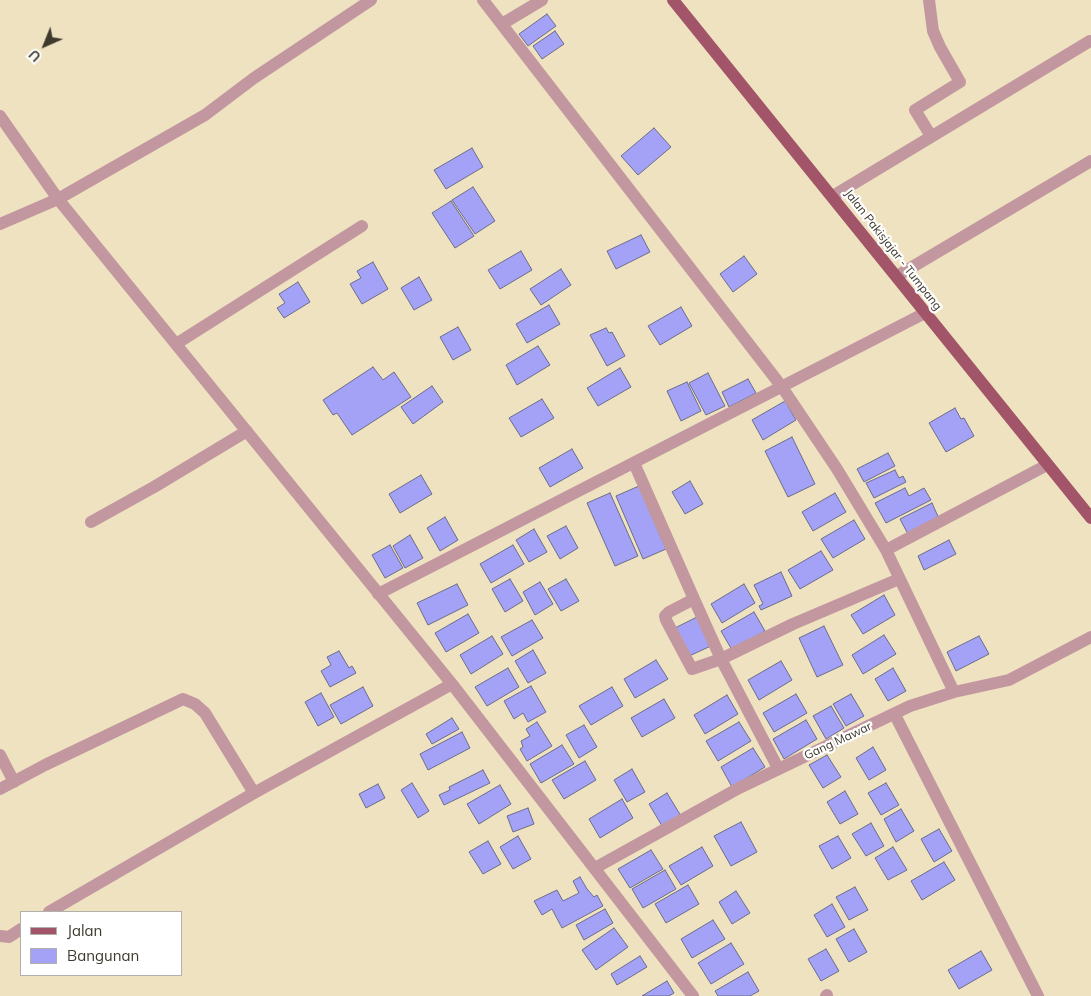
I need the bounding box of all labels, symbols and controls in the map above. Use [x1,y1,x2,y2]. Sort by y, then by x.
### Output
north arrow [20,20,70,70]
text: U [25,46,45,66]
street label: Jalan Pakisjajar - Tumpang [841,187,945,313]
street label: Gang Mawar [802,719,874,763]
legend [20,911,182,976]
text: Jalan [67,921,102,940]
text: Bangunan [67,946,139,965]

